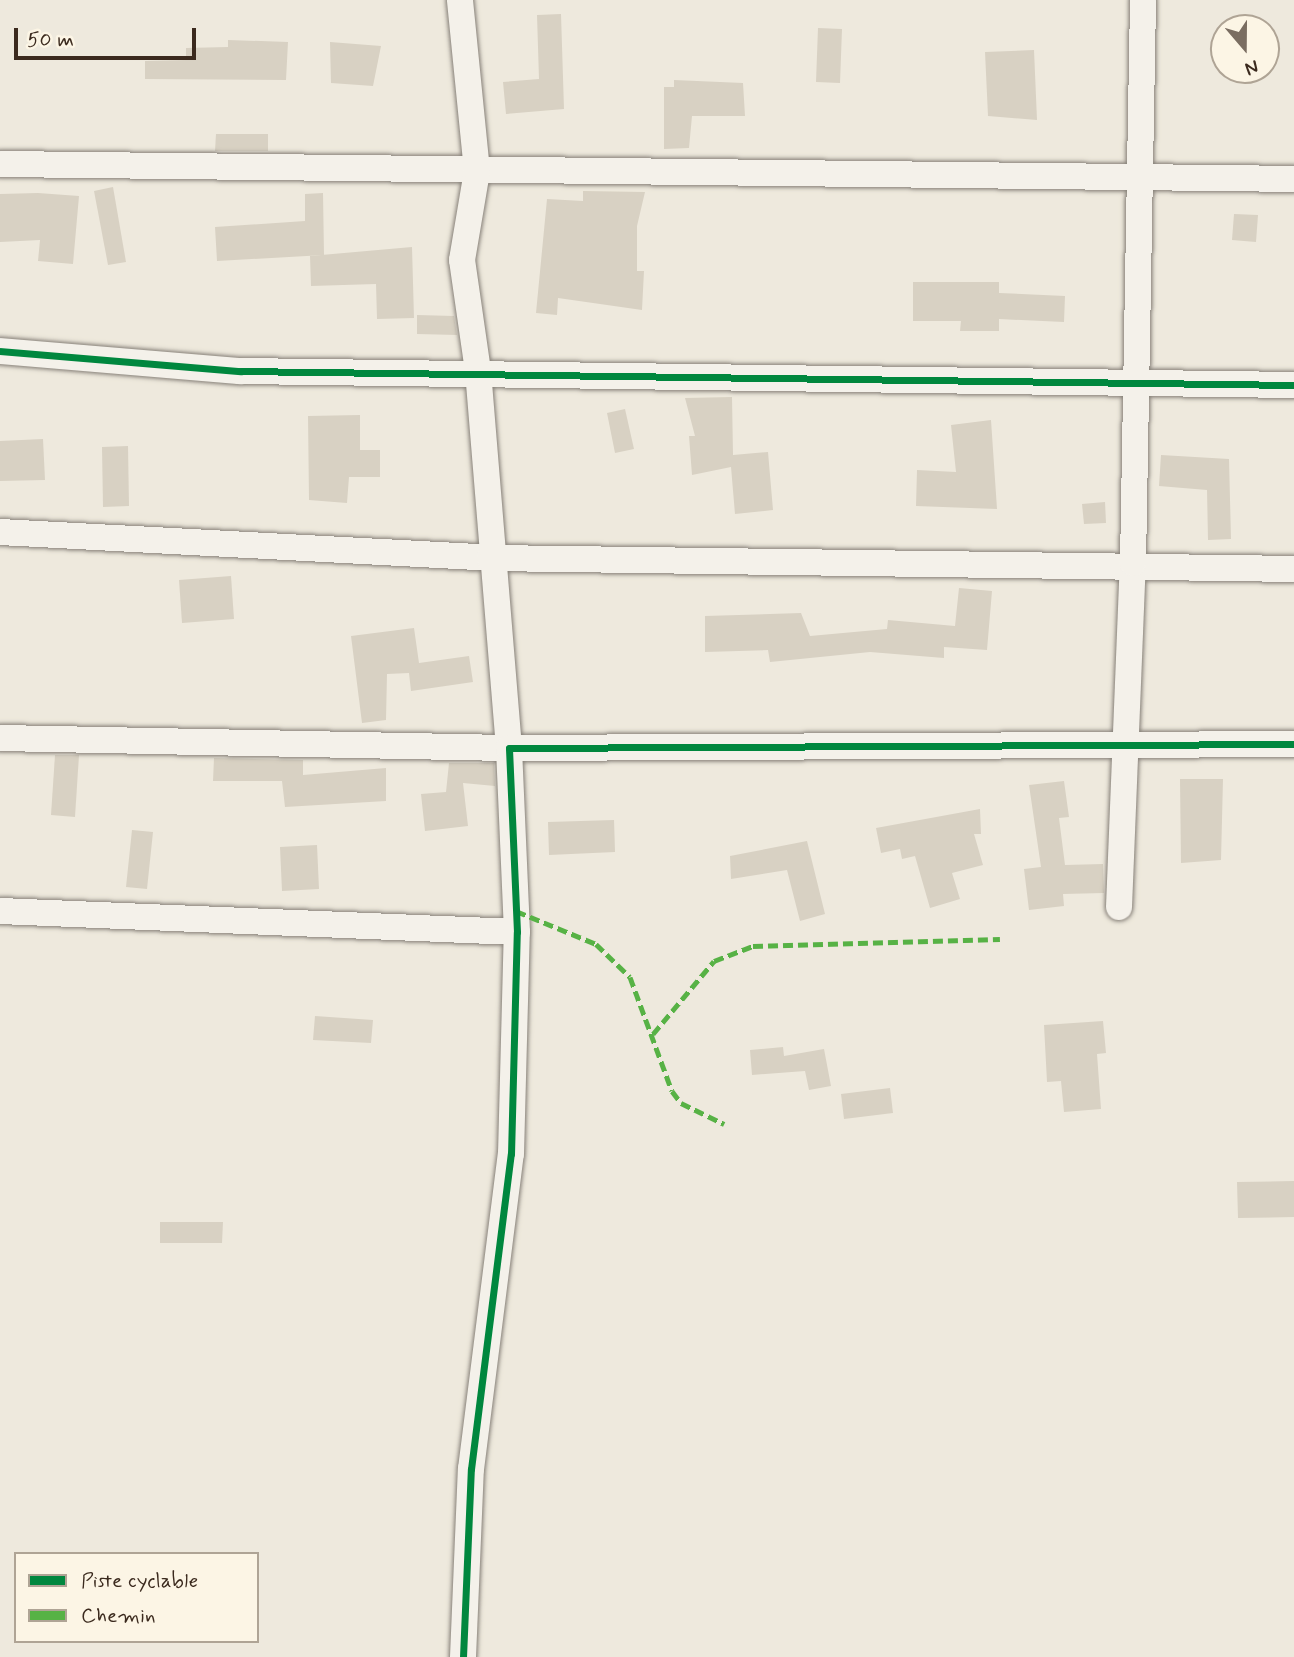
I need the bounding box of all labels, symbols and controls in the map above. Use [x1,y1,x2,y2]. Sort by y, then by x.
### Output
scale bar [18,14,200,58]
north arrow [1210,14,1280,84]
text: 50 m [27,26,74,54]
text: N [1241,53,1262,81]
legend [14,1552,259,1643]
text: Piste cyclable [81,1567,198,1595]
text: Chemin [81,1602,155,1630]

